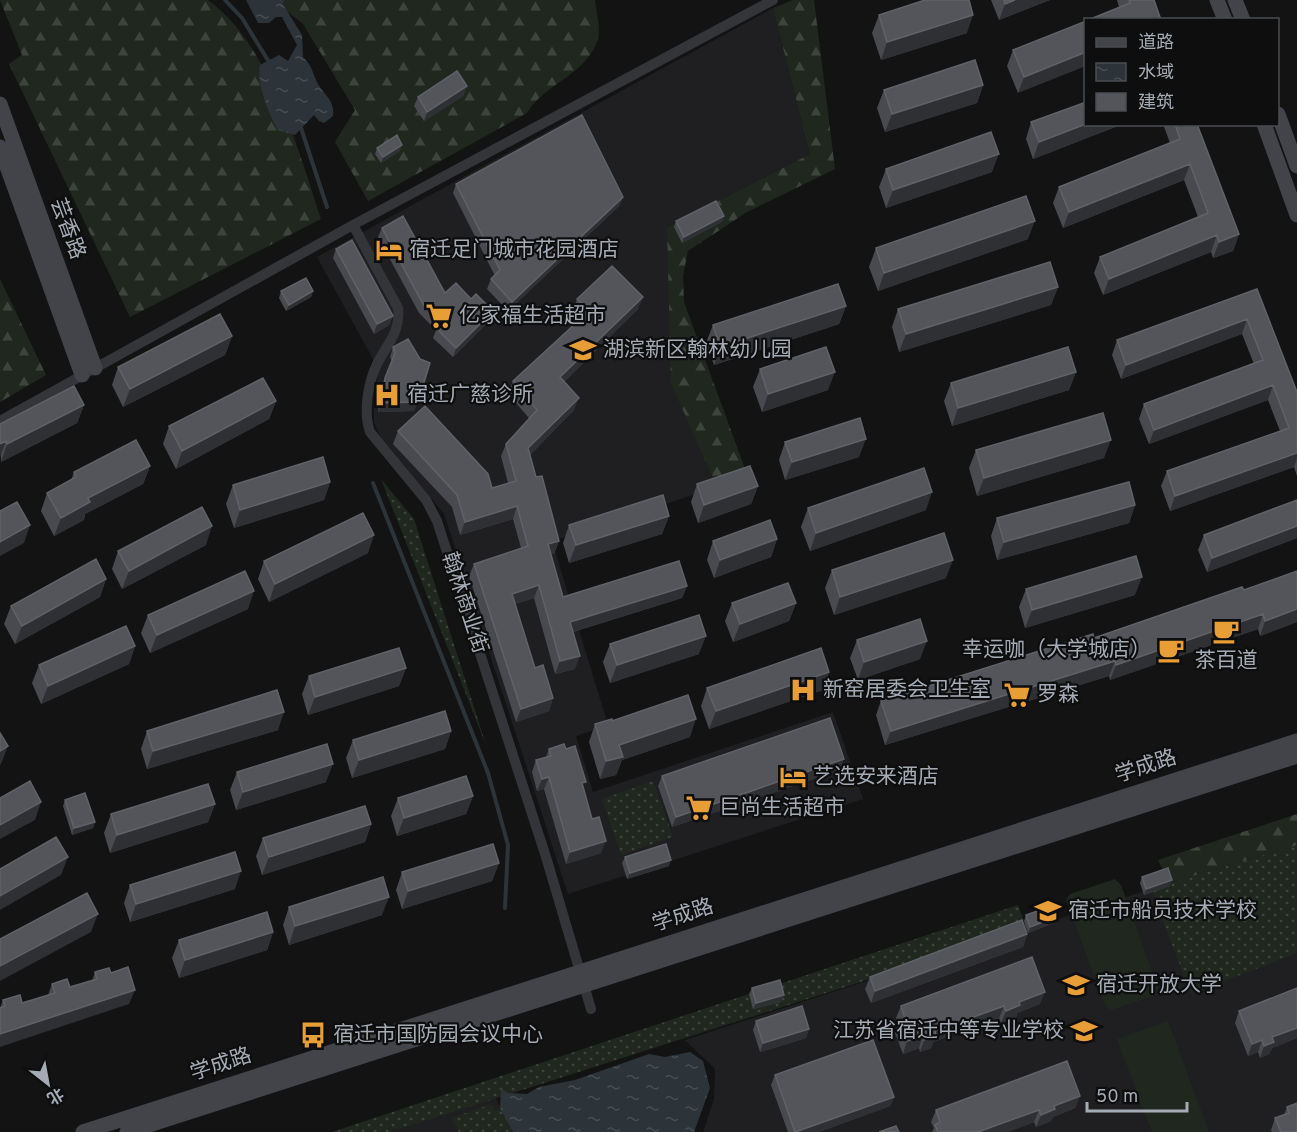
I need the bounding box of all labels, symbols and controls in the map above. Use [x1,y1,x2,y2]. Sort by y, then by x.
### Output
legend [1084,18,1279,126]
text: 道路 [1138,32,1174,55]
text: 水域 [1138,62,1174,85]
text: 建筑 [1138,92,1174,115]
street label: 芸香路 [44,195,90,263]
hotel icon: 宿迁足门城市花园酒店 [374,235,404,265]
place label: 宿迁足门城市花园酒店 [409,237,619,264]
supermarket icon: 亿家福生活超市 [424,301,454,331]
place label: 亿家福生活超市 [459,303,606,330]
school or university icon: 湖滨新区翰林幼儿园 [568,335,598,365]
place label: 湖滨新区翰林幼儿园 [603,337,792,364]
hospital icon: 宿迁广慈诊所 [372,380,402,410]
place label: 宿迁广慈诊所 [407,382,533,409]
street label: 翰林商业街 [435,549,493,657]
cafe icon: 茶百道 [1211,616,1241,646]
cafe icon: 幸运咖（大学城店） [1156,635,1186,665]
place label: 幸运咖（大学城店） [962,637,1151,664]
place label: 茶百道 [1195,648,1258,675]
hospital icon: 新窑居委会卫生室 [788,675,818,705]
place label: 新窑居委会卫生室 [823,677,991,704]
supermarket icon: 罗森 [1002,680,1032,710]
place label: 罗森 [1037,682,1079,709]
street label: 学成路 [1112,744,1180,790]
hotel icon: 艺选安来酒店 [778,762,808,792]
place label: 艺选安来酒店 [813,764,939,791]
supermarket icon: 巨尚生活超市 [684,793,714,823]
place label: 巨尚生活超市 [719,795,845,822]
street label: 学成路 [649,893,717,939]
school or university icon: 宿迁市船员技术学校 [1033,896,1063,926]
place label: 宿迁市船员技术学校 [1068,898,1257,925]
school or university icon: 宿迁开放大学 [1061,970,1091,1000]
place label: 宿迁开放大学 [1096,972,1222,999]
school or university icon: 江苏省宿迁中等专业学校 [1069,1016,1099,1046]
place label: 江苏省宿迁中等专业学校 [833,1018,1064,1045]
bus stop icon: 宿迁市国防园会议中心 [298,1020,328,1050]
place label: 宿迁市国防园会议中心 [333,1022,543,1049]
street label: 学成路 [187,1042,255,1088]
north arrow [18,1054,78,1114]
scale bar [1087,1075,1188,1113]
text: 北 [43,1082,67,1108]
text: 50 m [1096,1086,1138,1109]

